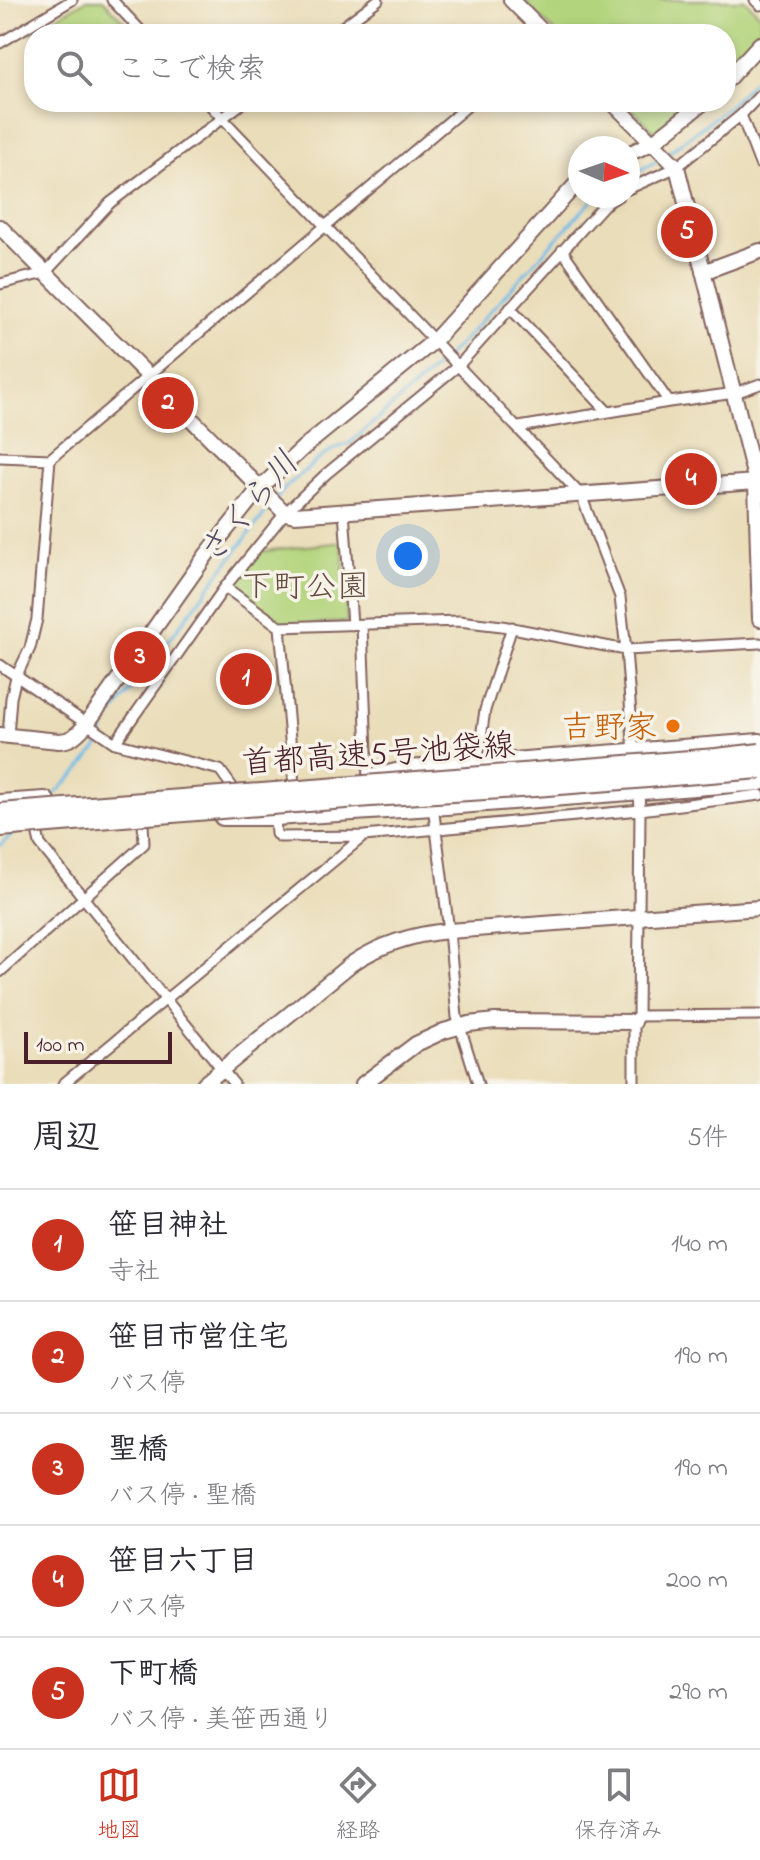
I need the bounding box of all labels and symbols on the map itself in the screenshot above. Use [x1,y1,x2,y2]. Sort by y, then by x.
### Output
north arrow [568,136,640,208]
pin: 5 [661,202,713,262]
pin: 2 [142,373,194,433]
water label: さくら川 [187,441,313,578]
pin: 4 [665,449,717,509]
your location [388,536,428,576]
park label: 下町公園 [241,565,369,612]
pin: 3 [114,627,166,687]
pin: 1 [220,649,272,709]
place label: 吉野家 [561,706,657,753]
marker: 吉野家 [664,717,682,735]
street label: 首都高速5号池袋線 [240,723,517,790]
scale bar [24,1028,172,1064]

